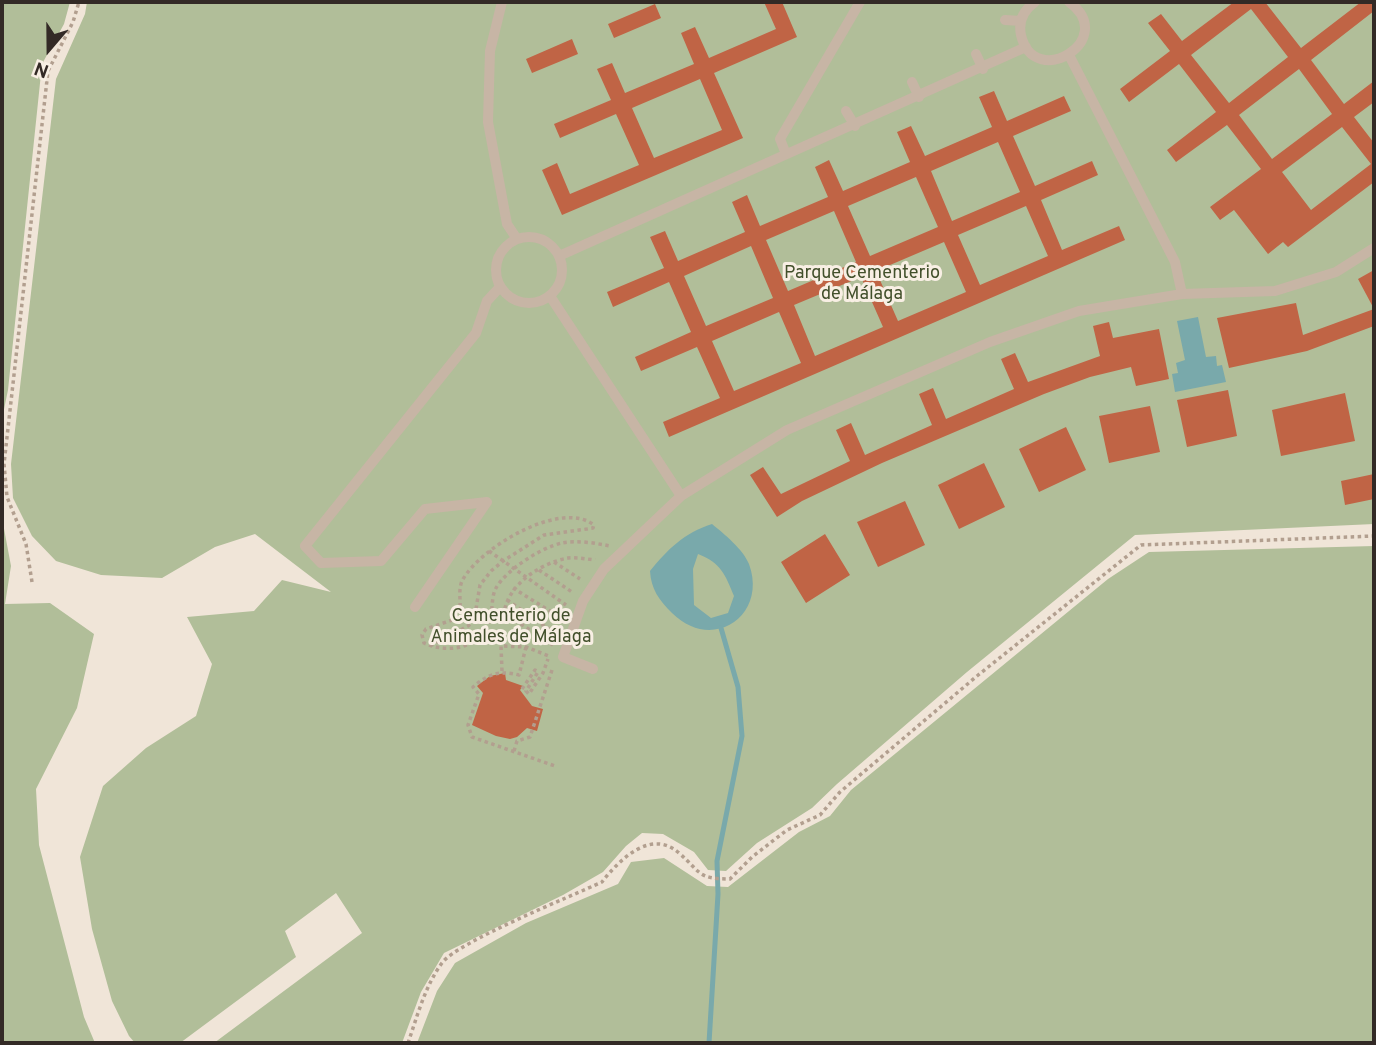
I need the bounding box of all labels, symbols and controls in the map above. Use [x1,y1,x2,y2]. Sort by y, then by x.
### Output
north arrow [14,14,84,84]
text: N [31,55,52,82]
park label: Parque Cementerio de Málaga [784,263,940,306]
park label: Cementerio de Animales de Málaga [431,606,591,648]

